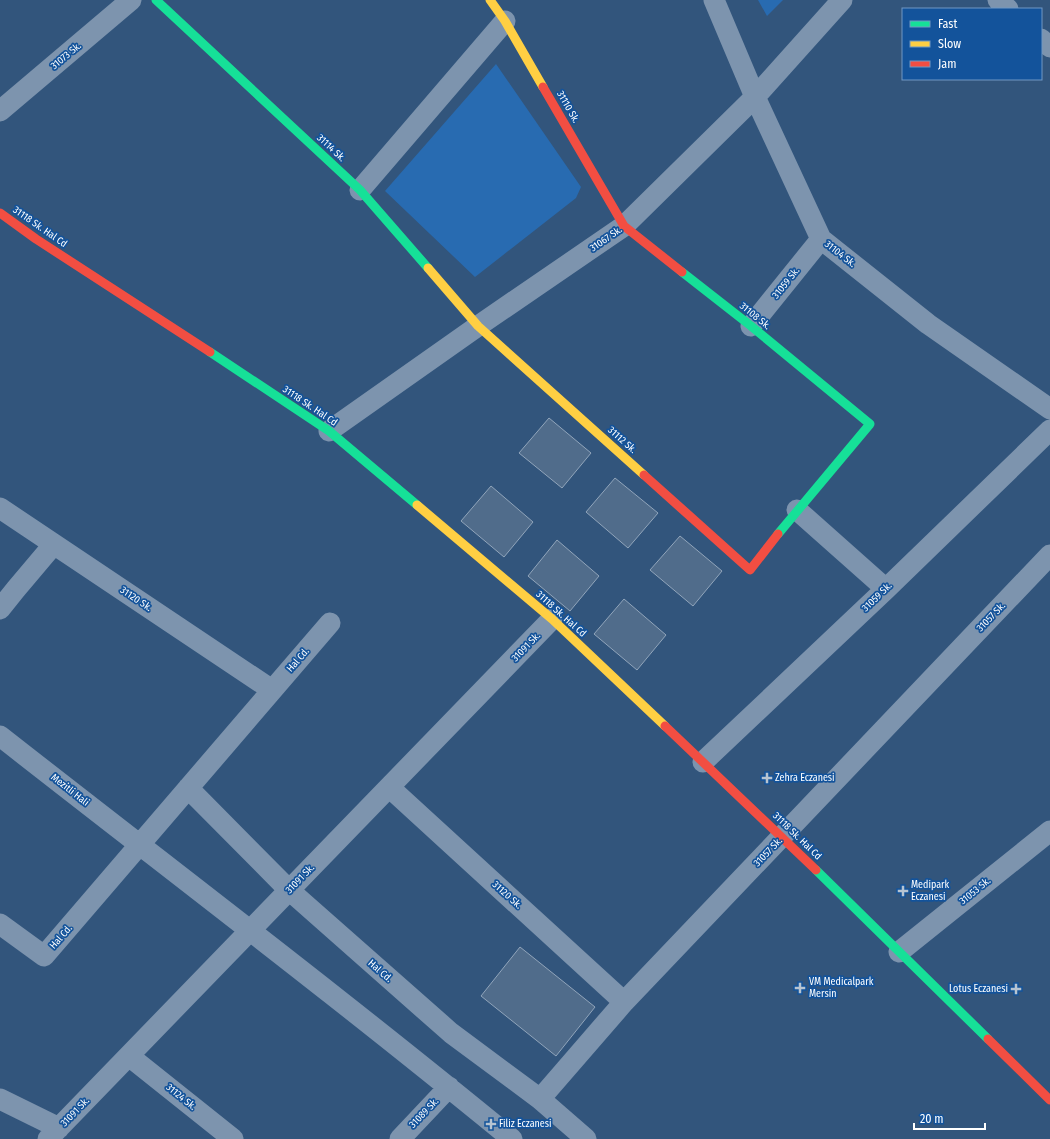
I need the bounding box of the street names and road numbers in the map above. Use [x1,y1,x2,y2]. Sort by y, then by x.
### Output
street label: 31073 Sk. [48,40,84,72]
street label: 31110 Sk. [554,89,582,125]
street label: 31114 Sk. [314,132,348,164]
street label: 31118 Sk. Hal Cd [11,204,69,250]
street label: 31067 Sk. [588,224,624,254]
street label: 31104 Sk. [822,238,858,270]
street label: 31059 Sk. [770,265,802,301]
street label: 31108 Sk. [737,300,773,332]
street label: 31118 Sk. Hal Cd [280,383,340,429]
street label: 31112 Sk. [605,424,639,456]
street label: 31059 Sk. [860,580,894,614]
street label: 31120 Sk. [118,584,154,614]
street label: 31118 Sk. Hal Cd [533,588,589,640]
street label: 31057 Sk. [974,600,1008,634]
street label: 31091 Sk. [509,630,543,664]
street label: Hal Cd. [284,645,312,675]
street label: Mezitli Hali [49,771,91,809]
street label: 31118 Sk. Hal Cd [770,810,824,862]
street label: 31057 Sk. [751,835,785,869]
street label: 31091 Sk. [283,862,317,896]
street label: 31053 Sk. [957,875,993,907]
street label: 31120 Sk. [490,879,524,911]
street label: Hal Cd. [47,922,75,952]
street label: Hal Cd. [365,957,395,985]
street label: 31124 Sk. [164,1081,198,1113]
street label: 31091 Sk. [58,1095,92,1129]
street label: 31089 Sk. [407,1095,441,1131]

